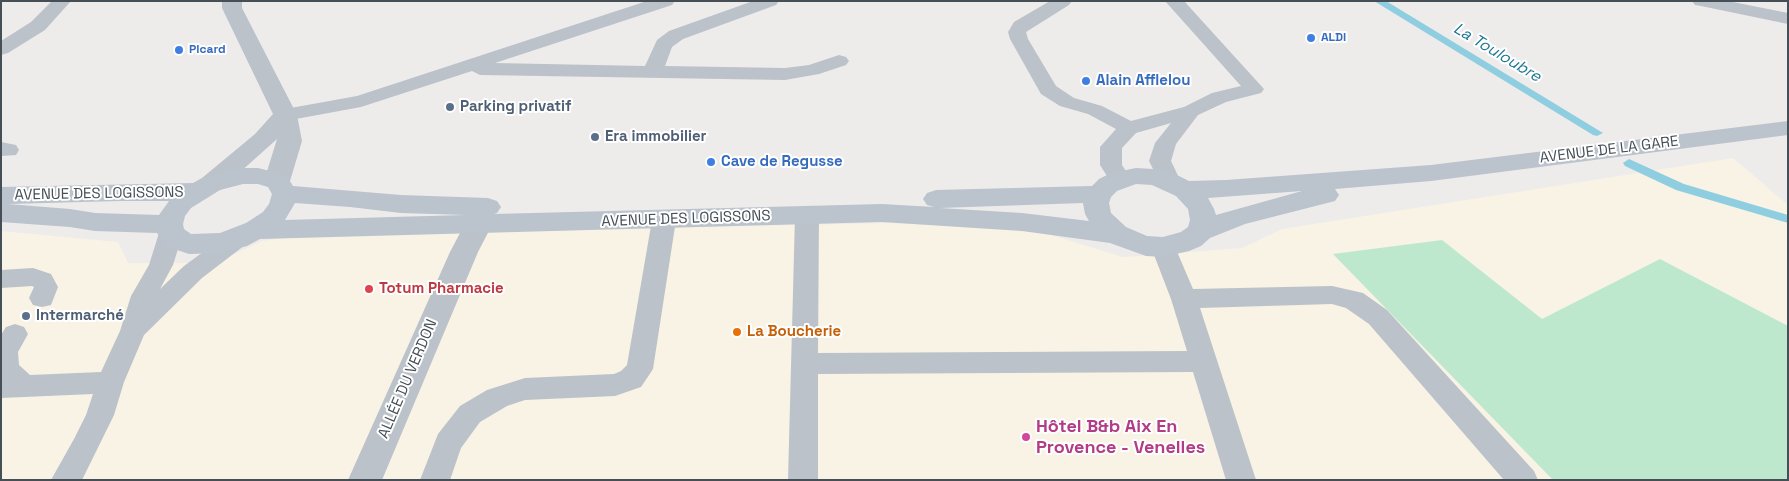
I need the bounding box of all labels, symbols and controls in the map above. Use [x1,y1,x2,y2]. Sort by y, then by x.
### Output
water label: La Touloubre [1450,19,1544,87]
place label: ALDI [1321,31,1346,45]
marker: ALDI [1305,32,1317,44]
place label: Picard [189,43,226,57]
marker: Picard [173,44,185,56]
place label: Alain Afflelou [1096,72,1190,90]
marker: Alain Afflelou [1080,75,1092,87]
place label: Parking privatif [460,98,572,116]
marker: Parking privatif [444,101,456,113]
place label: Era immobilier [605,128,706,146]
marker: Era immobilier [589,131,601,143]
street label: AVENUE DE LA GARE [1539,133,1679,167]
place label: Cave de Regusse [721,153,843,171]
marker: Cave de Regusse [705,156,717,168]
street label: AVENUE DES LOGISSONS [14,184,184,204]
street label: AVENUE DES LOGISSONS [601,207,771,231]
place label: Totum Pharmacie [379,280,504,298]
marker: Totum Pharmacie [363,283,375,295]
place label: Intermarché [36,307,124,325]
marker: Intermarché [20,310,32,322]
street label: ALLÉE DU VERDON [375,317,441,441]
place label: La Boucherie [747,323,841,341]
marker: La Boucherie [731,326,743,338]
place label: Hôtel B&b Aix En Provence - Venelles [1036,416,1205,458]
marker: Hôtel B&b Aix En Provence - Venelles [1020,431,1032,443]

